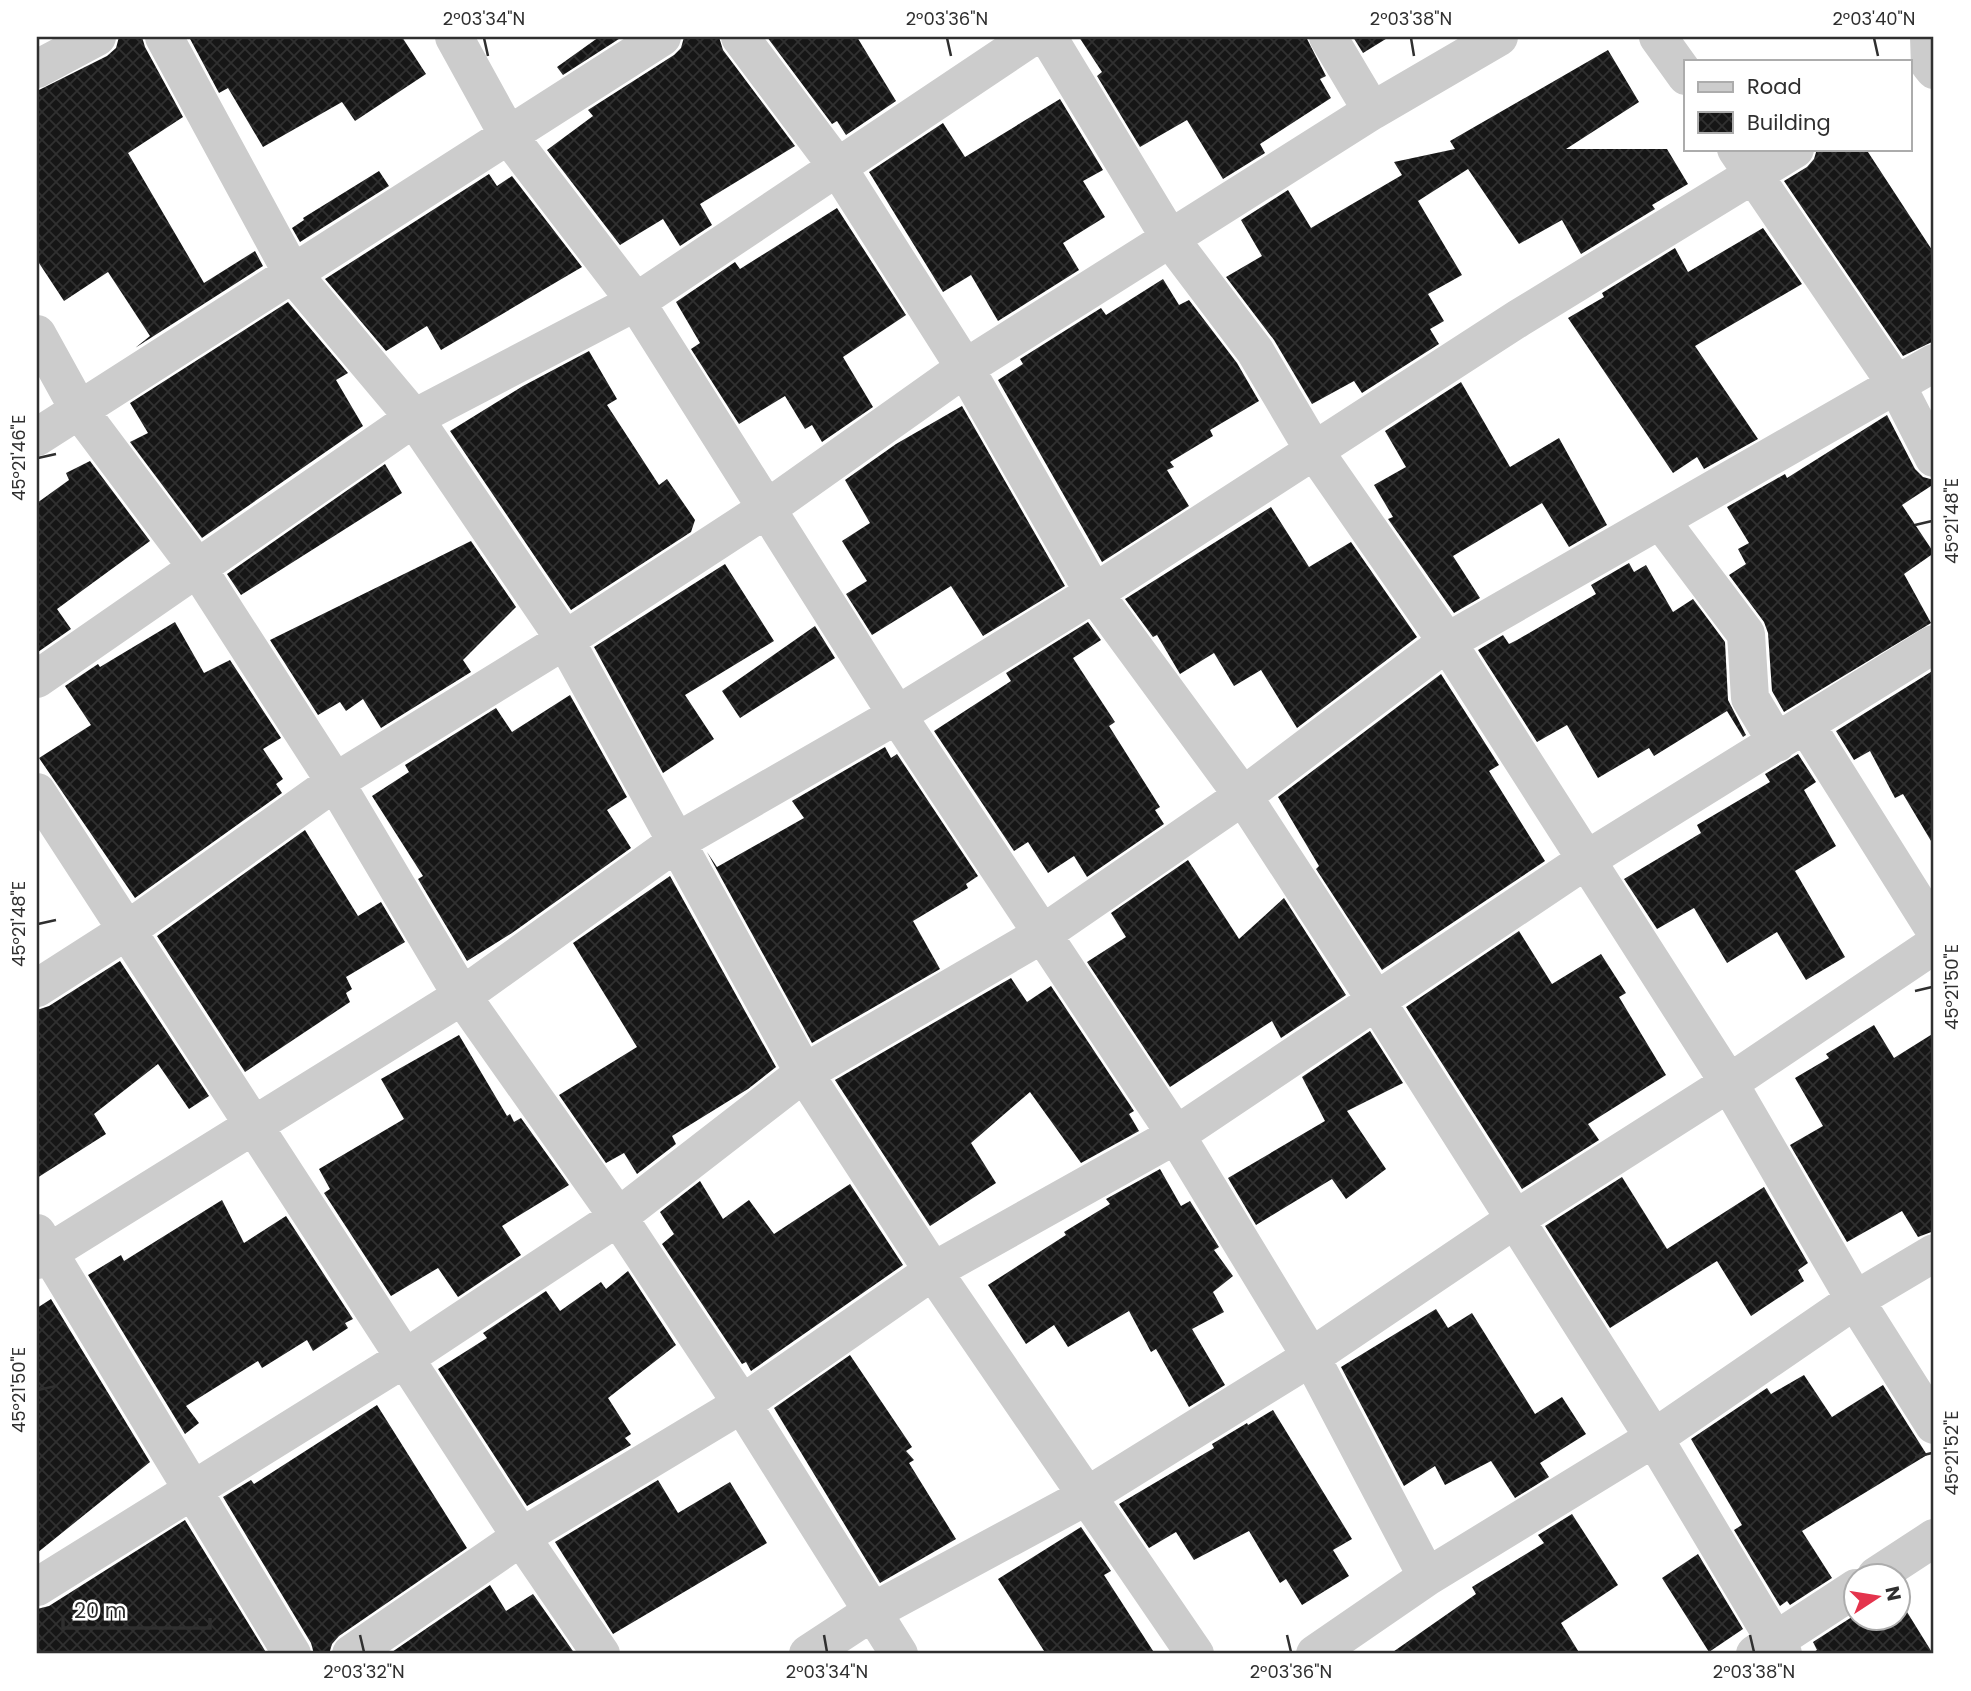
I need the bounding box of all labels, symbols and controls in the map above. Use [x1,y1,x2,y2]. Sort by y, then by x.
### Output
text: 2°03'34"N [443,6,525,31]
text: 2°03'36"N [906,6,988,31]
text: 2°03'38"N [1370,6,1452,31]
text: 2°03'40"N [1832,6,1916,31]
legend [1684,60,1912,150]
text: Road [1747,72,1802,101]
text: Building [1747,108,1831,137]
text: 45°21'46"E [6,415,31,501]
text: 45°21'48"E [1939,478,1964,564]
text: 45°21'48"E [6,881,31,967]
text: 45°21'50"E [1939,944,1964,1030]
text: 45°21'50"E [6,1347,31,1433]
text: 45°21'52"E [1939,1410,1964,1496]
north arrow [1842,1562,1912,1632]
text: N [1878,1584,1908,1603]
scale bar [63,1586,210,1630]
text: 20 m [74,1596,127,1625]
text: 2°03'32"N [323,1659,405,1684]
text: 2°03'34"N [786,1659,868,1684]
text: 2°03'36"N [1250,1659,1332,1684]
text: 2°03'38"N [1713,1659,1795,1684]

